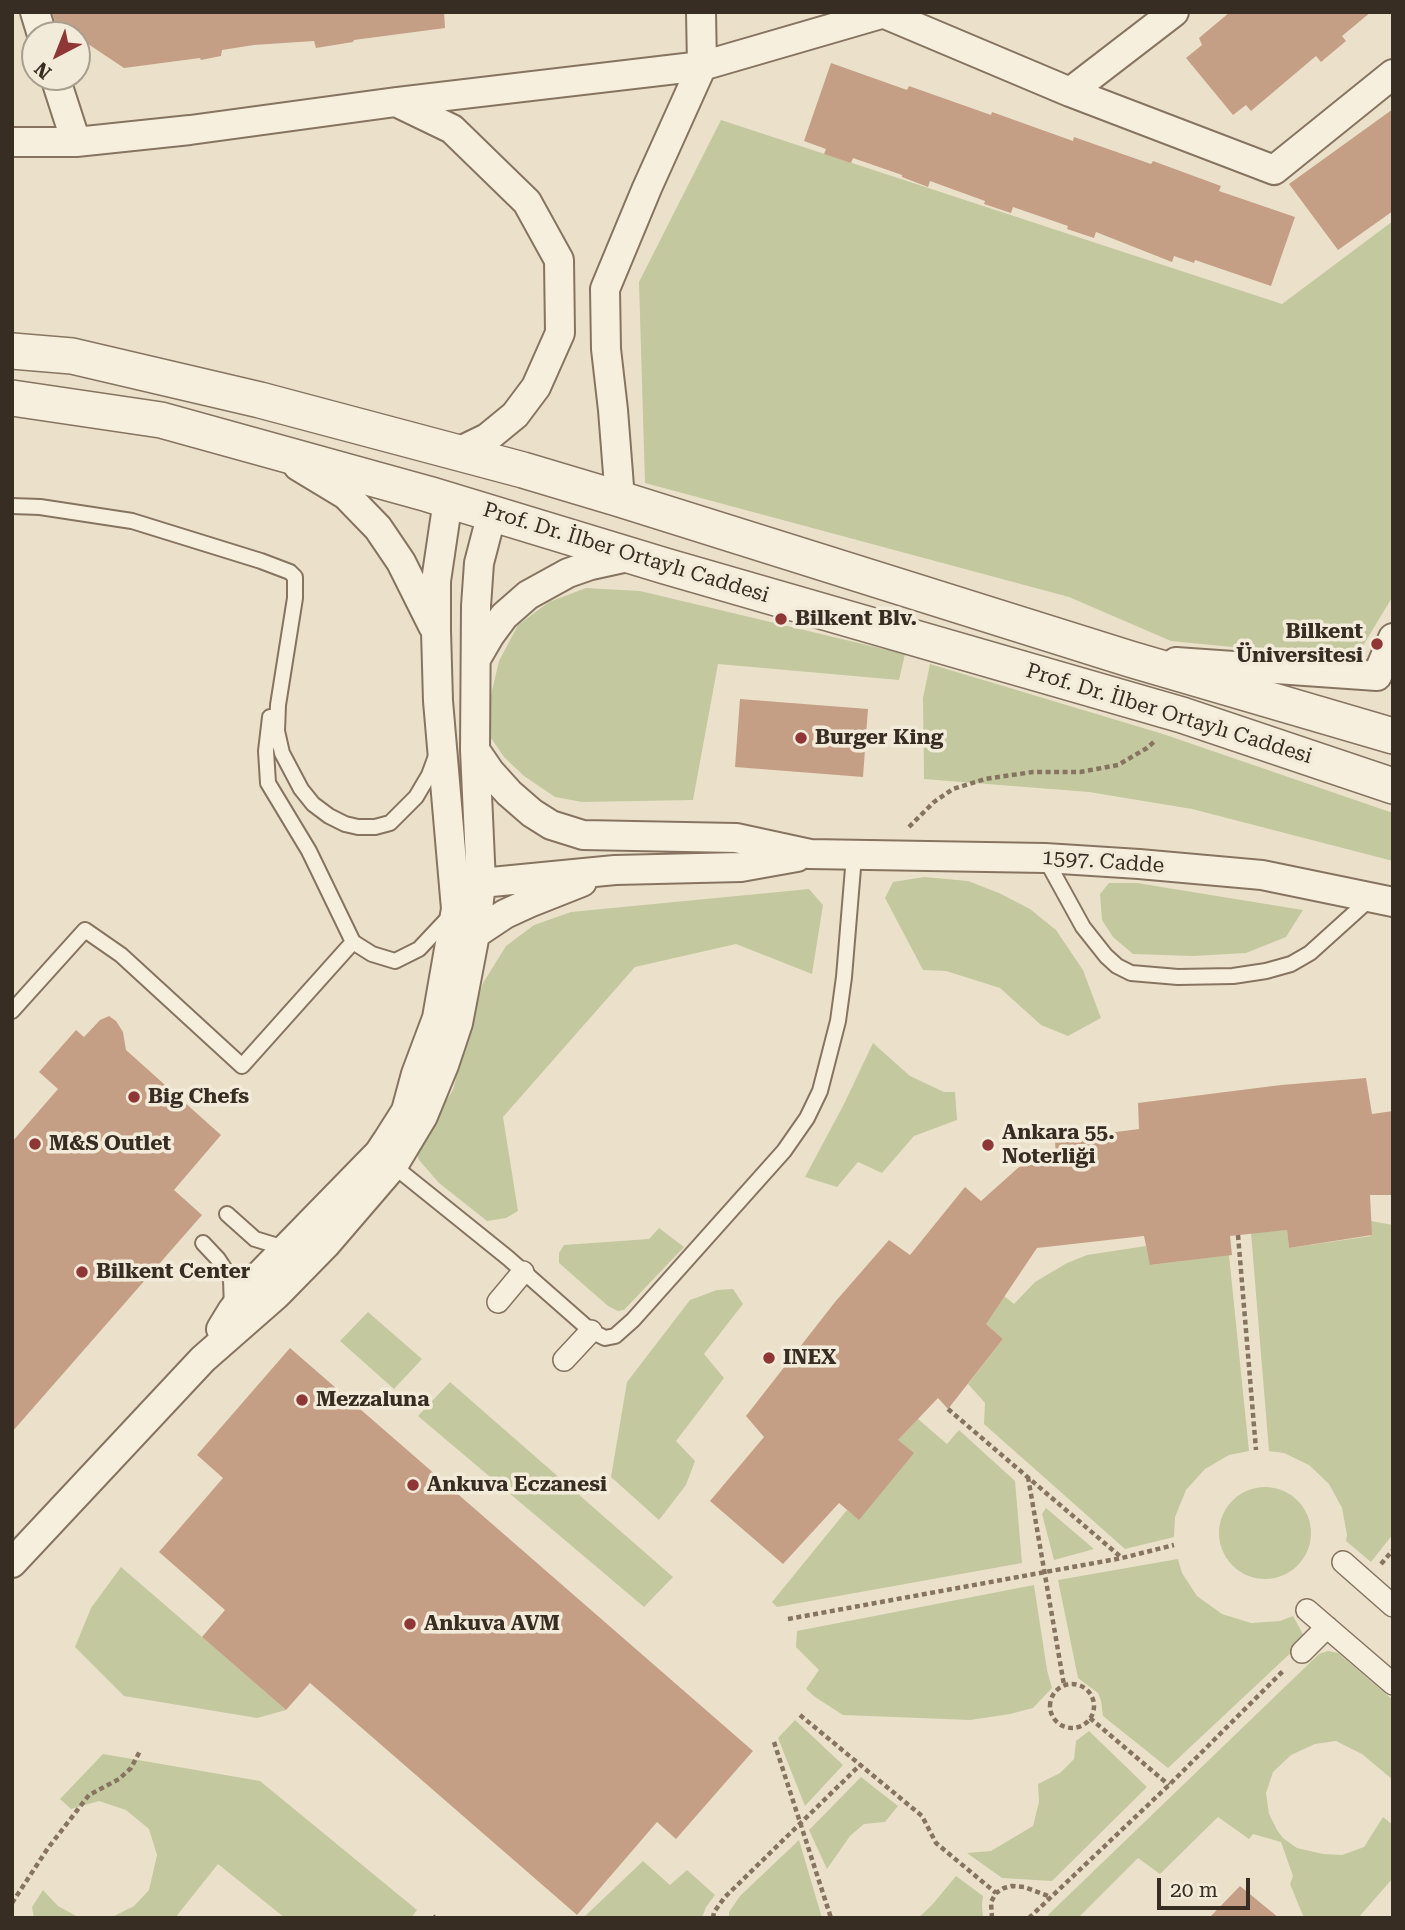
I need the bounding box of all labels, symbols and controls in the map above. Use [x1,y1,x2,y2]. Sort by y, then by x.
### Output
north arrow [21,21,91,91]
text: N [30,57,56,84]
street label: Prof. Dr. İlber Ortaylı Caddesi [480,497,772,609]
place label: Bilkent Blv. [795,606,917,632]
marker: Bilkent Blv. [773,611,789,627]
place label: Bilkent Üniversitesi [1236,619,1363,669]
marker: Bilkent Üniversitesi [1369,636,1385,652]
street label: Prof. Dr. İlber Ortaylı Caddesi [1023,658,1315,770]
place label: Burger King [815,725,943,751]
marker: Burger King [793,730,809,746]
street label: 1597. Cadde [1041,845,1165,879]
place label: Big Chefs [148,1084,249,1110]
marker: Big Chefs [126,1089,142,1105]
place label: Ankara 55. Noterliği [1002,1120,1115,1170]
place label: M&S Outlet [49,1131,171,1157]
marker: M&S Outlet [27,1136,43,1152]
marker: Ankara 55. Noterliği [980,1137,996,1153]
place label: Bilkent Center [96,1259,250,1285]
marker: Bilkent Center [74,1264,90,1280]
place label: INEX [783,1345,837,1371]
marker: INEX [761,1350,777,1366]
place label: Mezzaluna [316,1387,430,1413]
marker: Mezzaluna [294,1392,310,1408]
place label: Ankuva Eczanesi [427,1472,607,1498]
marker: Ankuva Eczanesi [405,1477,421,1493]
place label: Ankuva AVM [424,1611,560,1637]
marker: Ankuva AVM [402,1616,418,1632]
scale bar [1160,1864,1253,1908]
text: 20 m [1170,1878,1218,1902]

